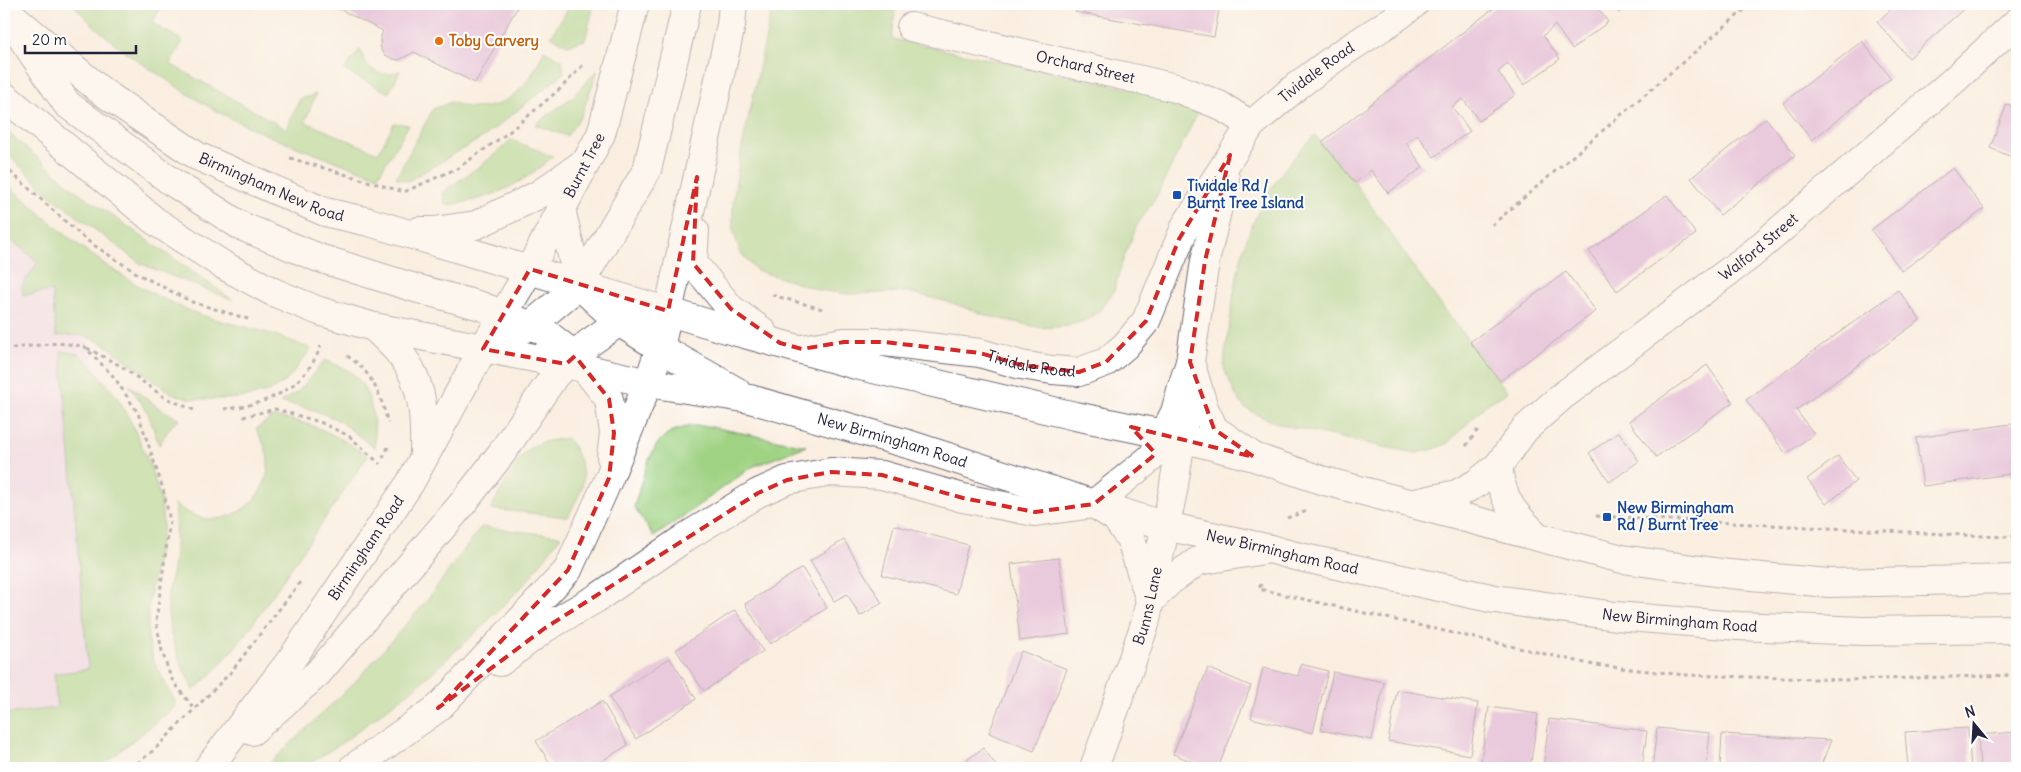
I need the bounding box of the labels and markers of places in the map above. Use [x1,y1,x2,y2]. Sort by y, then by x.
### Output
place label: Toby Carvery [449,31,539,51]
marker: Toby Carvery [433,35,445,47]
place label: Tividale Rd / Burnt Tree Island [1187,176,1304,212]
marker: Tividale Rd / Burnt Tree Island [1171,189,1183,201]
place label: New Birmingham Rd / Burnt Tree [1617,498,1734,534]
marker: New Birmingham Rd / Burnt Tree [1601,511,1613,523]

